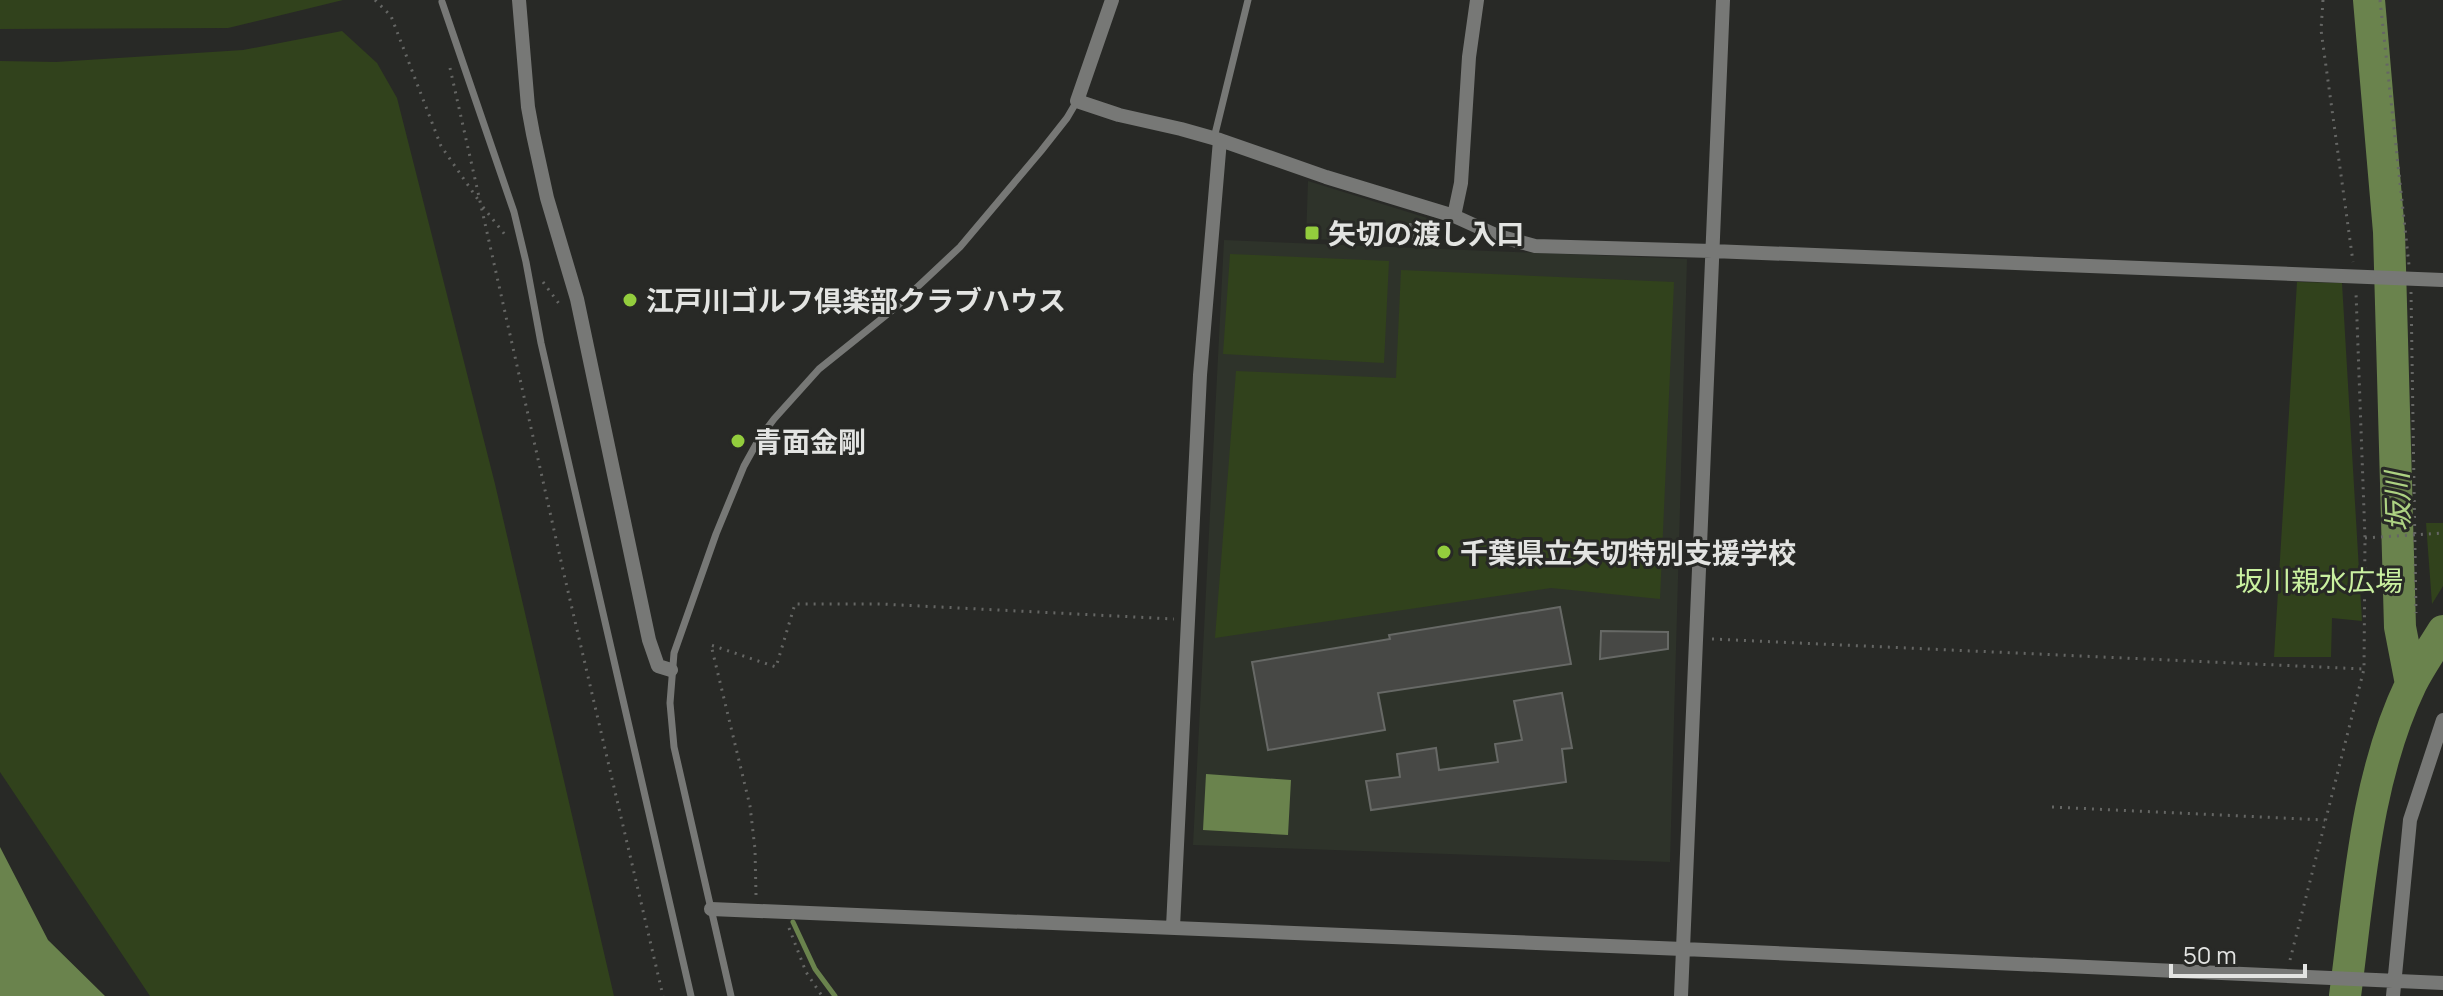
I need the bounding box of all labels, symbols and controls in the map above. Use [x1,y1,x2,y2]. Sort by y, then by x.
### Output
place label: 矢切の渡し入口 [1328,214,1524,252]
marker: 矢切の渡し入口 [1303,224,1321,242]
place label: 江戸川ゴルフ倶楽部クラブハウス [646,281,1066,319]
marker: 江戸川ゴルフ倶楽部クラブハウス [621,291,639,309]
place label: 青面金剛 [754,422,866,460]
marker: 青面金剛 [729,432,747,450]
water label: 坂川 [2375,468,2419,533]
place label: 千葉県立矢切特別支援学校 [1460,533,1796,571]
marker: 千葉県立矢切特別支援学校 [1435,543,1453,561]
park label: 坂川親水広場 [2235,561,2403,599]
scale bar [2171,928,2305,978]
text: 50 m [2183,938,2237,971]

